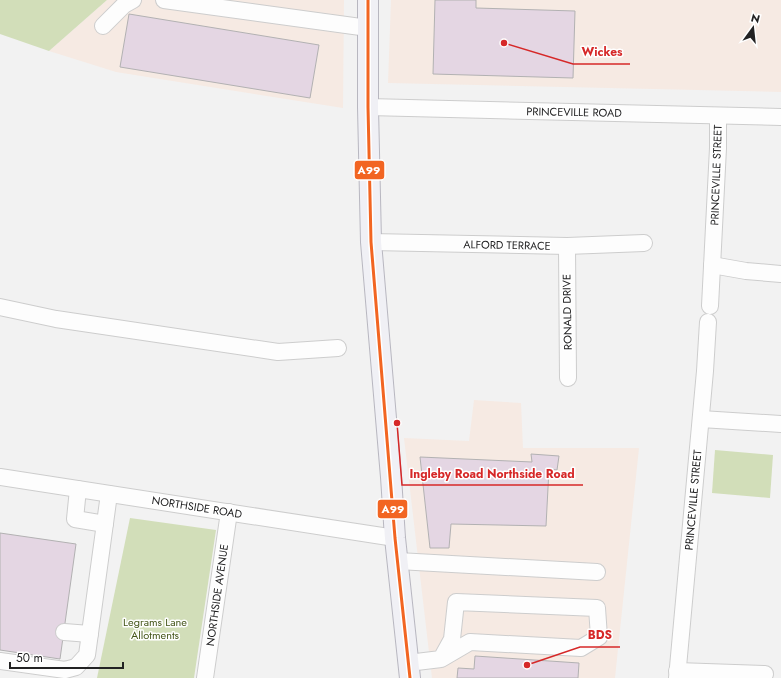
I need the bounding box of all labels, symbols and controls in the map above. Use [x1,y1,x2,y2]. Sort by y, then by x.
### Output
north arrow [733,8,773,48]
text: N [749,9,762,27]
callout: Wickes [573,40,630,64]
text: Wickes [581,43,623,61]
street label: PRINCEVILLE ROAD [526,103,622,121]
street label: PRINCEVILLE STREET [706,124,726,226]
line badge: A99 [354,160,385,180]
text: A99 [357,162,380,178]
street label: ALFORD TERRACE [463,236,551,254]
street label: RONALD DRIVE [558,274,576,350]
street label: PRINCEVILLE STREET [681,449,705,551]
callout: Ingleby Road Northside Road [402,461,583,485]
text: Ingleby Road Northside Road [409,465,575,483]
street label: NORTHSIDE ROAD [151,492,244,522]
line badge: A99 [377,499,408,519]
text: A99 [381,501,404,517]
street label: NORTHSIDE AVENUE [202,543,232,647]
park label: Legrams Lane Allotments [123,614,187,643]
callout: BDS [580,623,620,647]
text: BDS [588,626,613,644]
scale bar [10,644,123,670]
text: 50 m [16,649,43,667]

